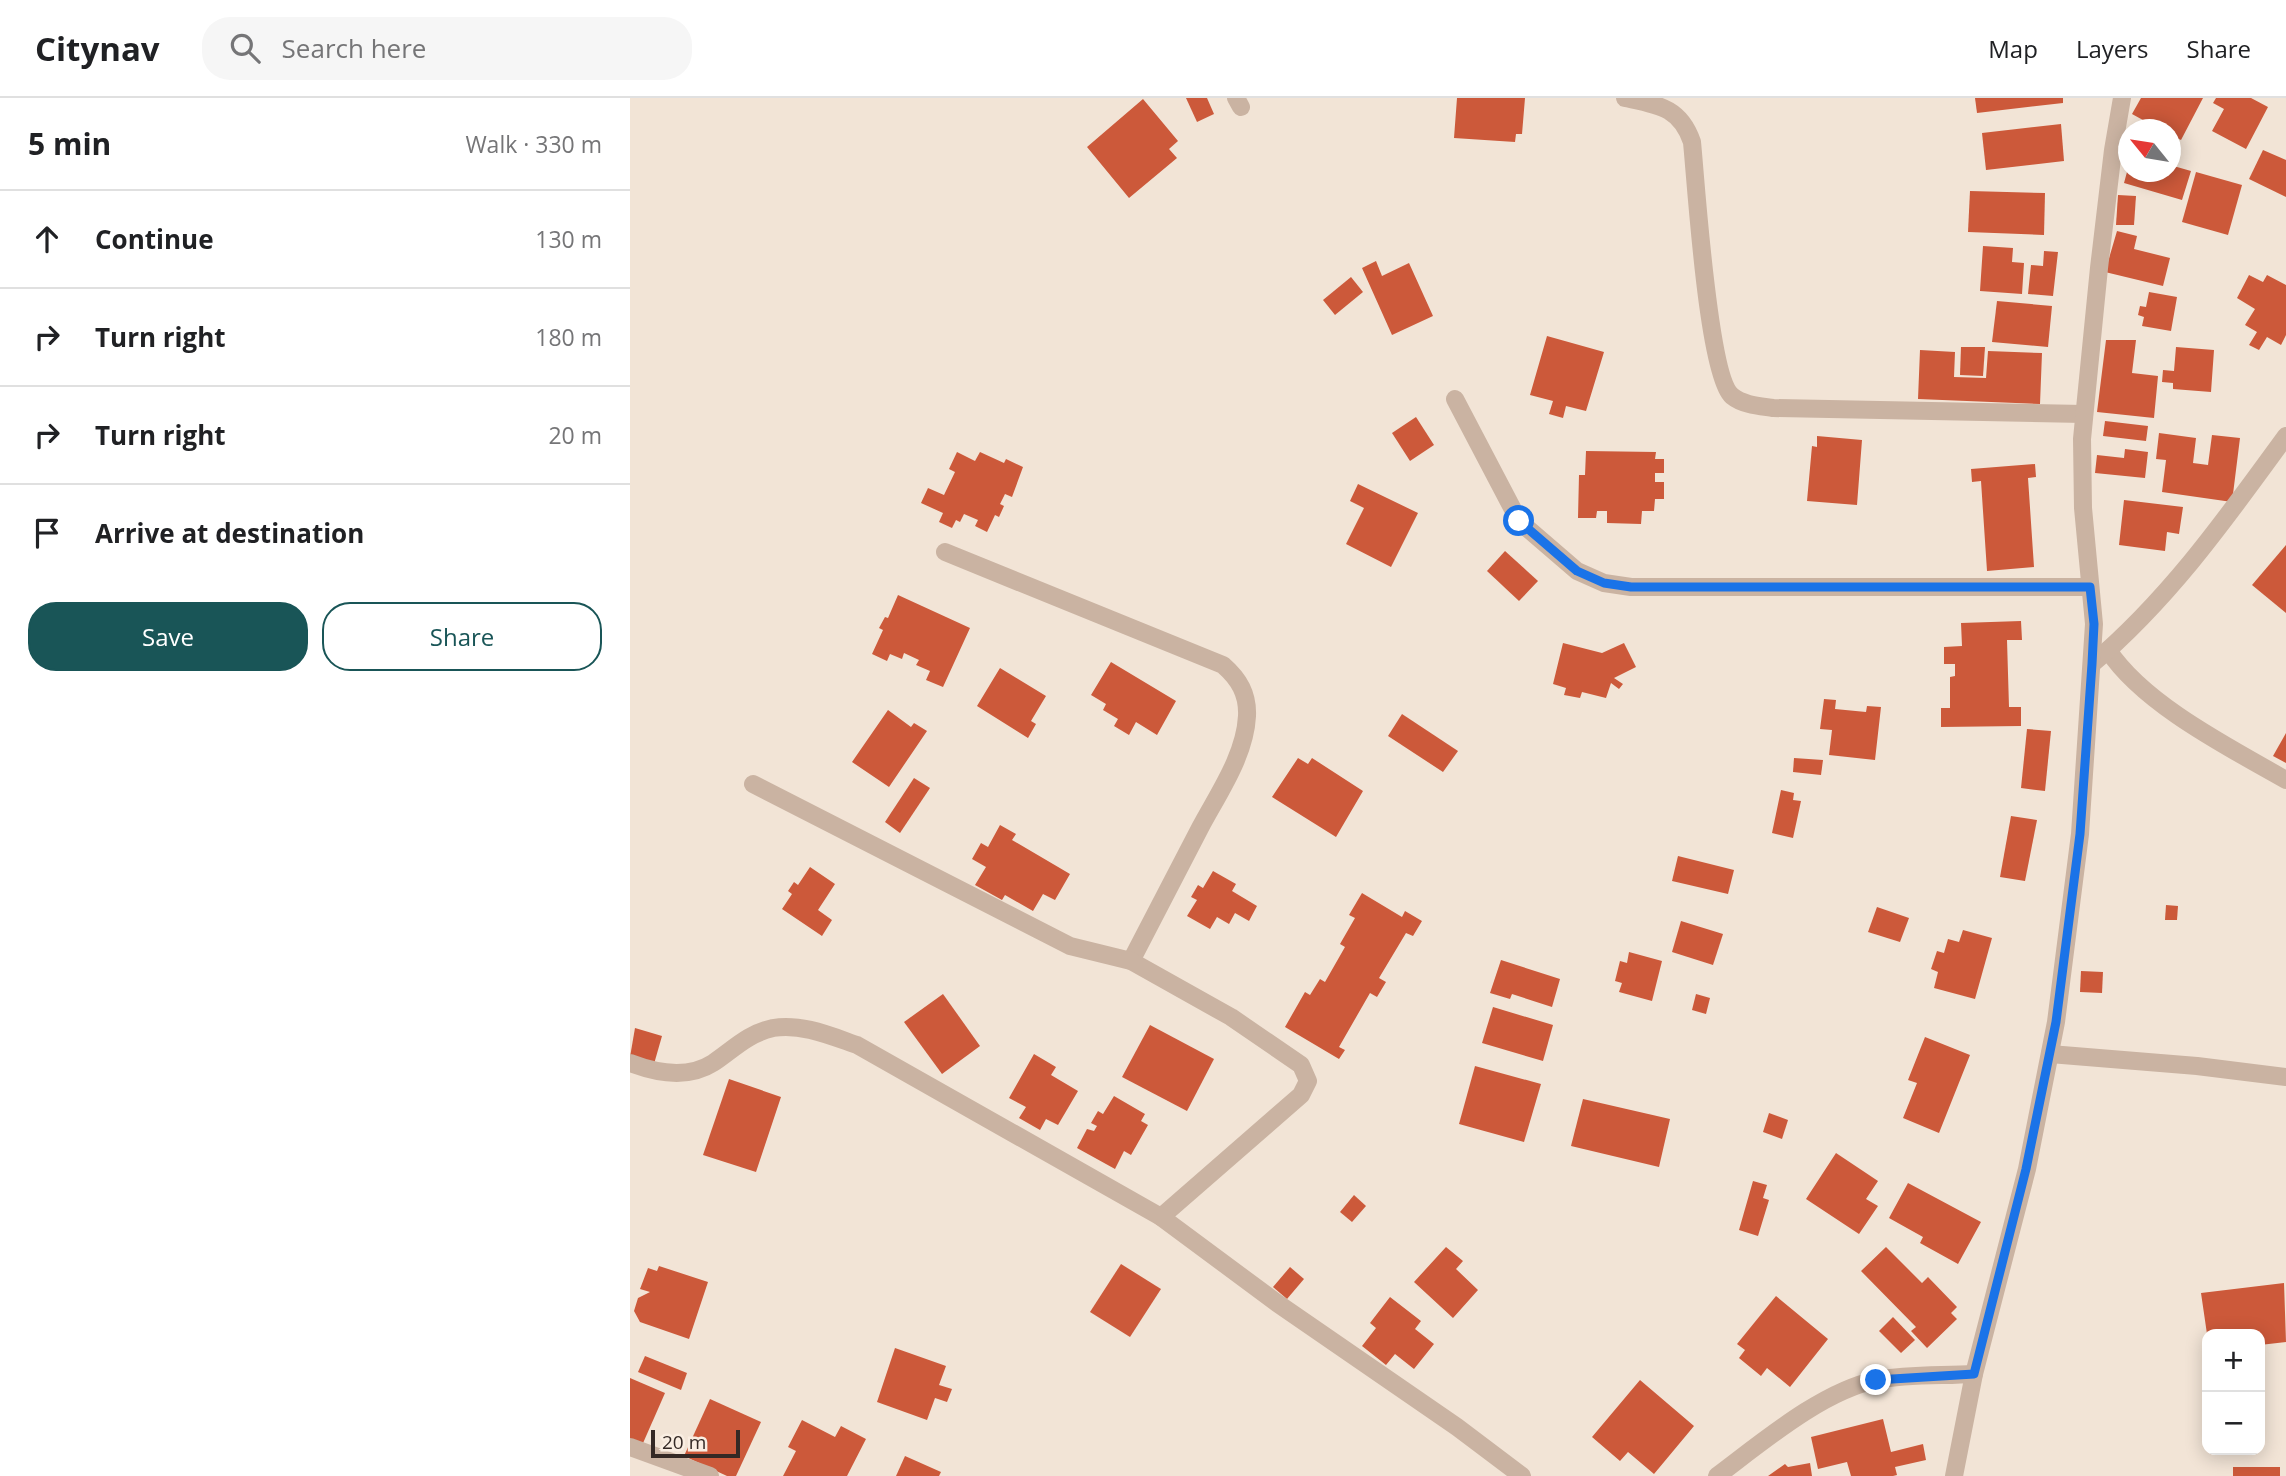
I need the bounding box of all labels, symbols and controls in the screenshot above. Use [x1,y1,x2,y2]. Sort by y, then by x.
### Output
search box [202,17,692,80]
text: Citynav [35,26,160,71]
icon: search [226,29,264,67]
text: Search here [282,30,426,66]
text: Map [1988,32,2038,65]
text: Layers [2076,32,2149,65]
text: Share [2187,32,2251,65]
north arrow [2118,119,2181,182]
text: 5 min [28,123,111,164]
text: Walk · 330 m [465,128,602,160]
icon: ahead [28,220,66,258]
text: Continue [95,221,214,257]
text: 130 m [535,223,602,255]
icon: right [28,318,66,356]
text: Turn right [95,319,226,355]
text: 180 m [535,321,602,353]
icon: right [28,416,66,454]
text: Turn right [95,417,226,453]
text: 20 m [548,419,602,451]
route start [1503,505,1534,536]
icon: arrive [28,514,66,552]
text: Arrive at destination [95,515,364,551]
button: Save [28,602,308,671]
button: Share [322,602,602,671]
map controls [2202,1329,2265,1455]
button: + [2202,1329,2265,1392]
route end [1860,1364,1891,1395]
button: − [2202,1392,2265,1455]
scale bar [651,1427,740,1459]
text: 20 m [662,1429,706,1455]

